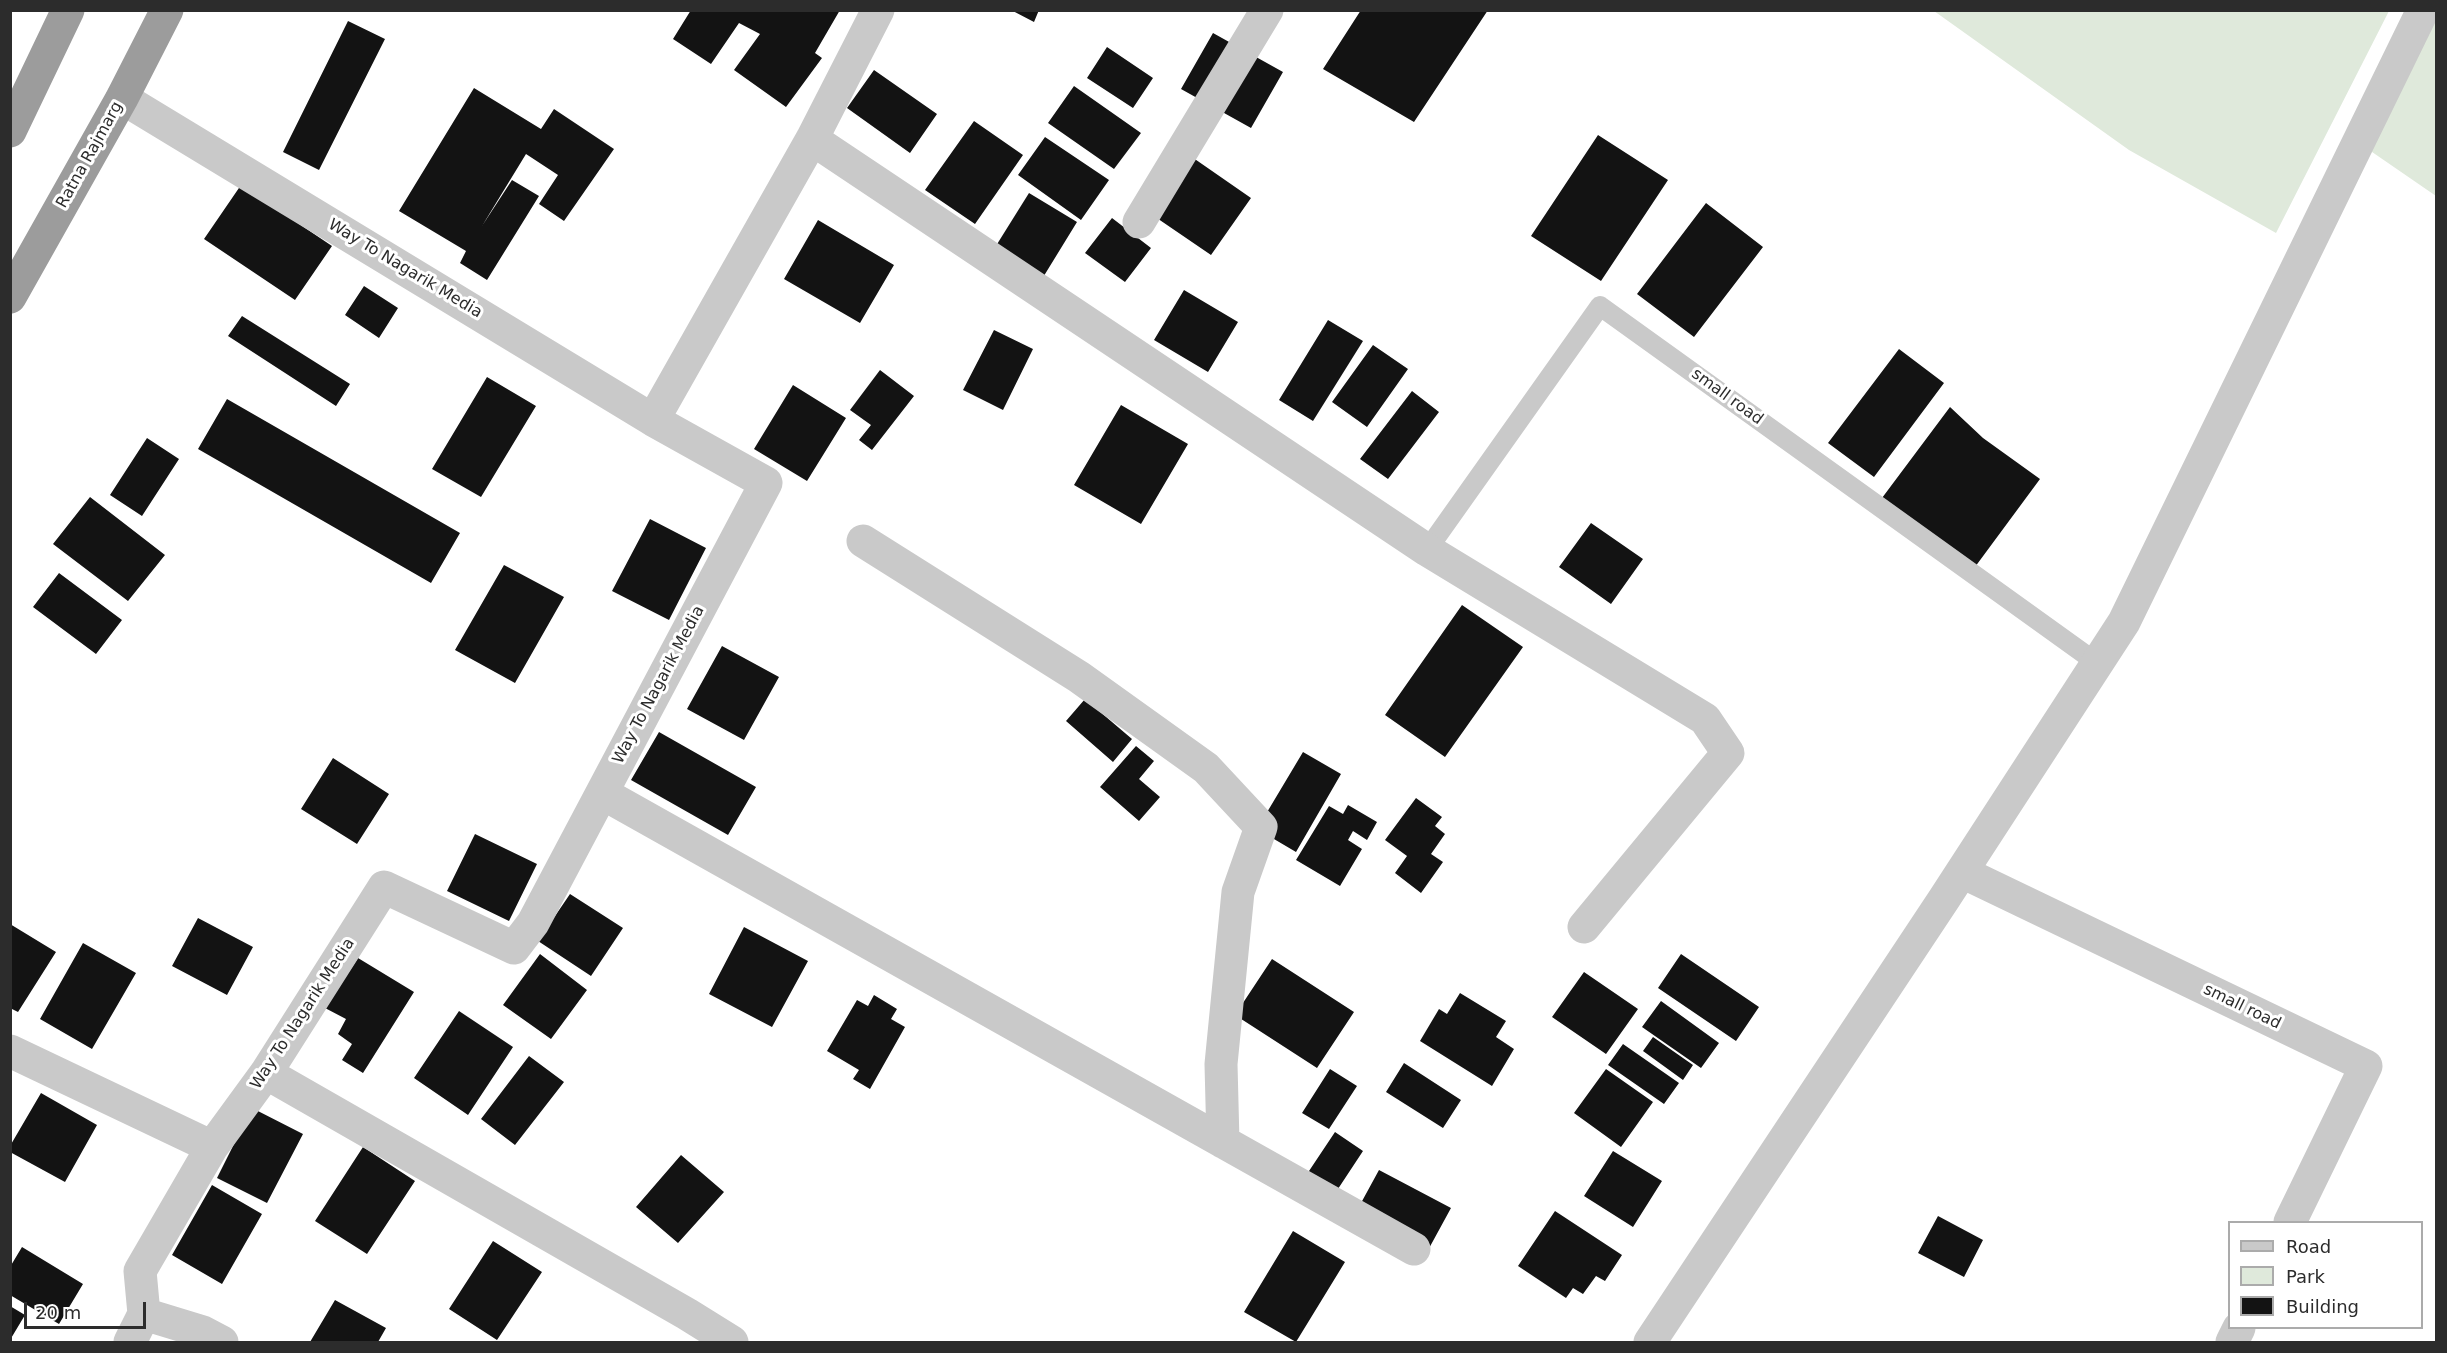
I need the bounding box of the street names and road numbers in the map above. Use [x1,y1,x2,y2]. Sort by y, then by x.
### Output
street label: Ratna Rajmarg [53,98,127,212]
street label: Way To Nagarik Media [325,215,485,323]
street label: small road [1688,365,1766,429]
street label: Way To Nagarik Media [609,603,709,767]
street label: Way To Nagarik Media [247,935,359,1093]
street label: small road [2200,980,2284,1034]

